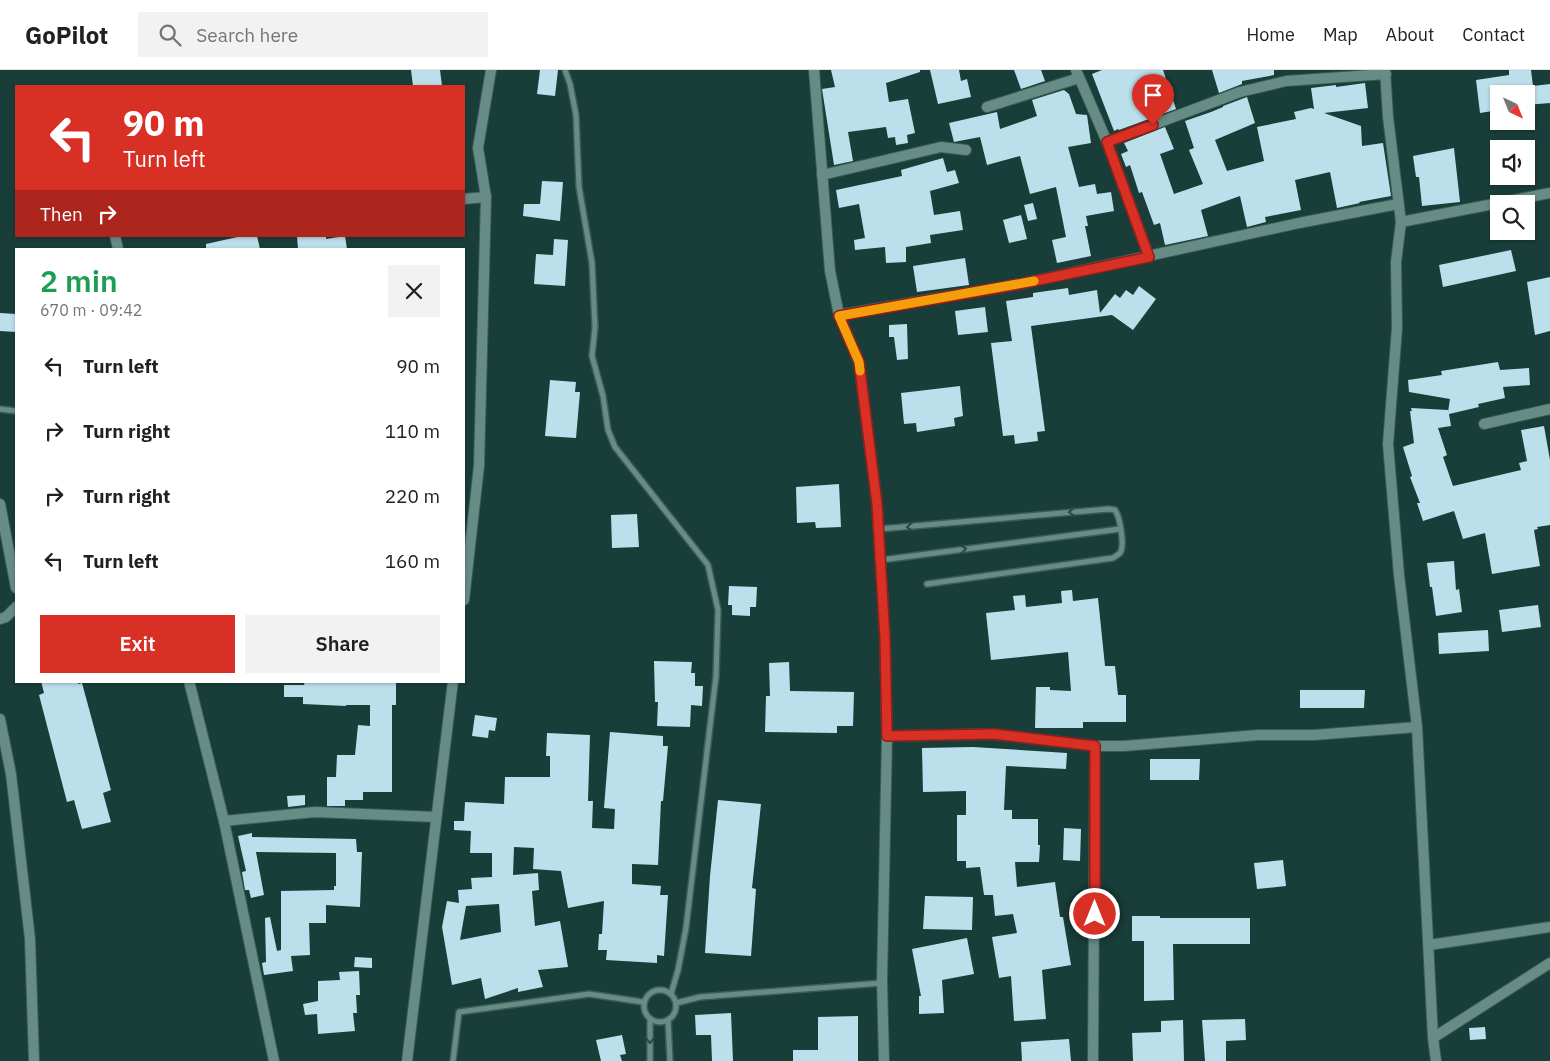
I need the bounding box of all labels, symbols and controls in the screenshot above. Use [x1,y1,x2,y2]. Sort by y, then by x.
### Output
search box [138,12,488,57]
text: GoPilot [25,19,108,51]
icon: search [156,21,184,49]
text: Search here [196,23,298,47]
text: Home [1247,23,1295,46]
text: Map [1323,23,1358,46]
text: About [1386,23,1434,46]
text: Contact [1462,23,1525,46]
pin [1132,74,1174,125]
icon: arrive [1139,81,1167,109]
north arrow [1490,85,1535,130]
map controls [1490,85,1535,240]
text: 90 m [123,100,205,146]
icon: left [40,105,105,170]
button: sound [1490,140,1535,185]
text: Turn left [123,144,206,173]
button: search [1490,195,1535,240]
icon: right [93,200,121,228]
text: Then [40,202,83,226]
text: 2 min [40,261,118,300]
button: close [388,265,440,317]
text: 670 m · 09:42 [40,300,142,320]
icon: left [40,352,68,380]
text: Turn left [83,354,159,378]
text: 90 m [396,354,440,378]
icon: right [40,417,68,445]
text: Turn right [83,419,170,443]
text: 110 m [385,419,440,443]
icon: right [40,482,68,510]
text: Turn right [83,484,170,508]
text: 220 m [385,484,440,508]
one-way arrow [1068,507,1076,518]
one-way arrow [906,521,914,532]
one-way arrow [959,545,967,555]
icon: left [40,547,68,575]
text: Turn left [83,549,159,573]
text: 160 m [385,549,440,573]
button: Exit [40,615,235,673]
button: Share [245,615,440,673]
position arrow [1068,887,1120,939]
one-way arrow [645,1036,655,1044]

